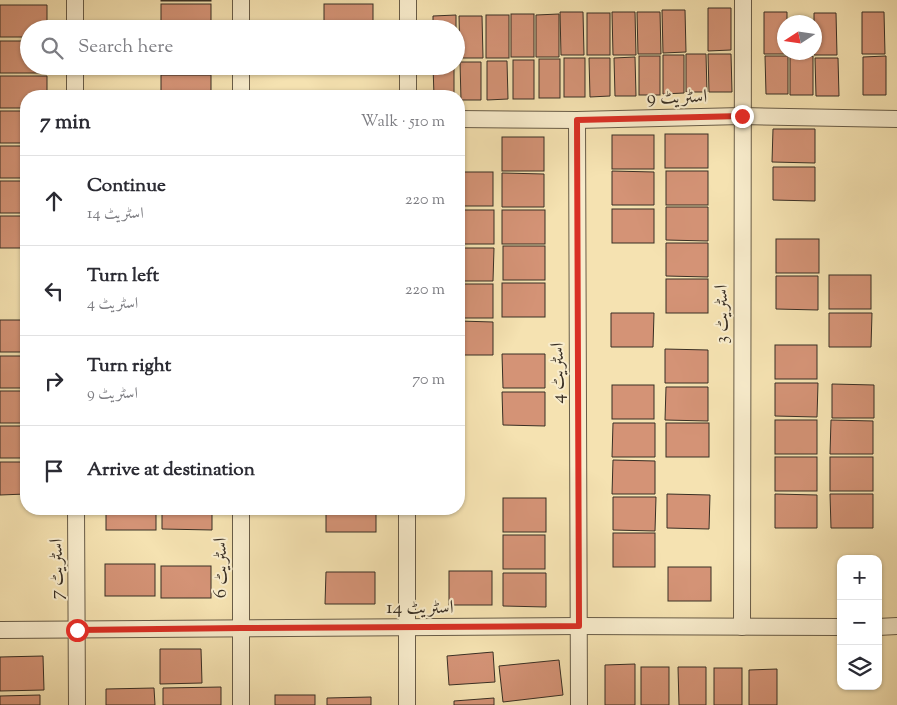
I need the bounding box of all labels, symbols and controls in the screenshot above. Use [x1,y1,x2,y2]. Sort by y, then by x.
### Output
north arrow [777,15,822,60]
search box [20,20,465,75]
icon: search [38,34,66,62]
text: Search here [78,34,173,61]
street label: اسٹریٹ 9 [647,84,707,112]
route end [731,105,754,128]
text: 7 min [40,108,91,138]
text: Walk · 510 m [361,111,445,134]
text: Continue [87,173,166,200]
icon: ahead [40,187,68,215]
text: 220 m [405,189,445,212]
text: اسٹریٹ 14 [87,203,144,226]
text: Turn left [87,263,159,290]
icon: left [40,277,68,305]
text: 220 m [405,279,445,302]
street label: اسٹریٹ 3 [709,285,736,343]
text: اسٹریٹ 4 [87,293,138,316]
street label: اسٹریٹ 4 [545,343,572,403]
text: Turn right [87,353,171,380]
icon: right [40,367,68,395]
text: 70 m [412,369,445,392]
text: اسٹریٹ 9 [87,383,138,406]
icon: arrive [40,457,68,485]
text: Arrive at destination [87,457,255,484]
street label: اسٹریٹ 6 [208,538,235,598]
street label: اسٹریٹ 7 [44,539,71,599]
map controls [837,555,882,690]
button: + [837,555,882,600]
street label: اسٹریٹ 14 [386,595,454,622]
button: − [837,600,882,645]
route start [66,619,89,642]
button: layers [837,645,882,690]

